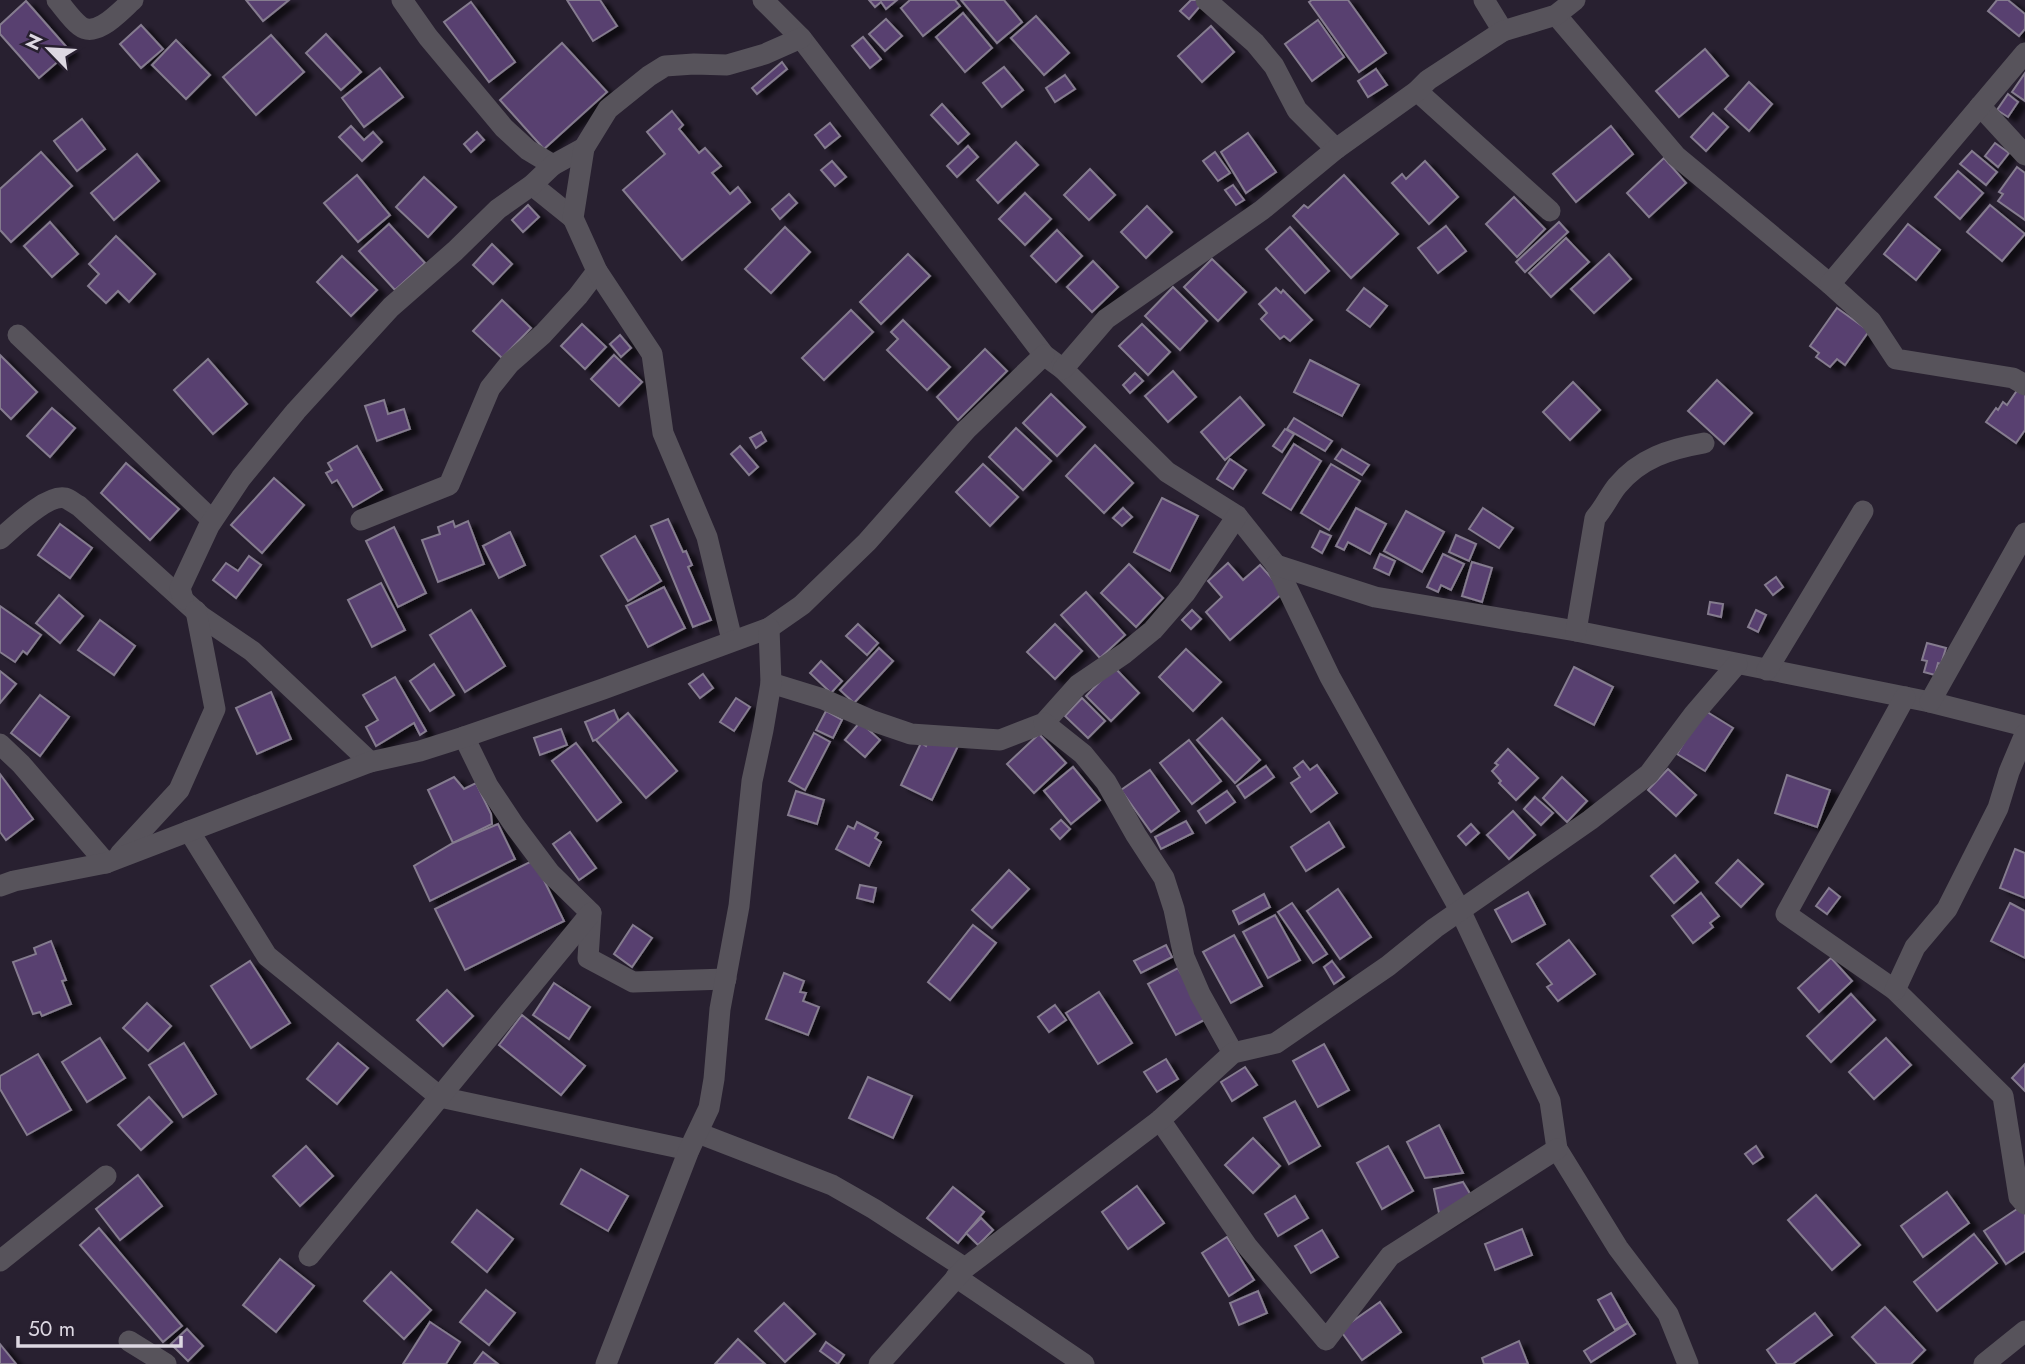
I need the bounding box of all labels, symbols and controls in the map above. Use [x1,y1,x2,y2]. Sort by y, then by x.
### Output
north arrow [14,14,84,84]
text: N [19,29,49,55]
scale bar [18,1304,180,1348]
text: 50 m [28,1314,75,1344]

